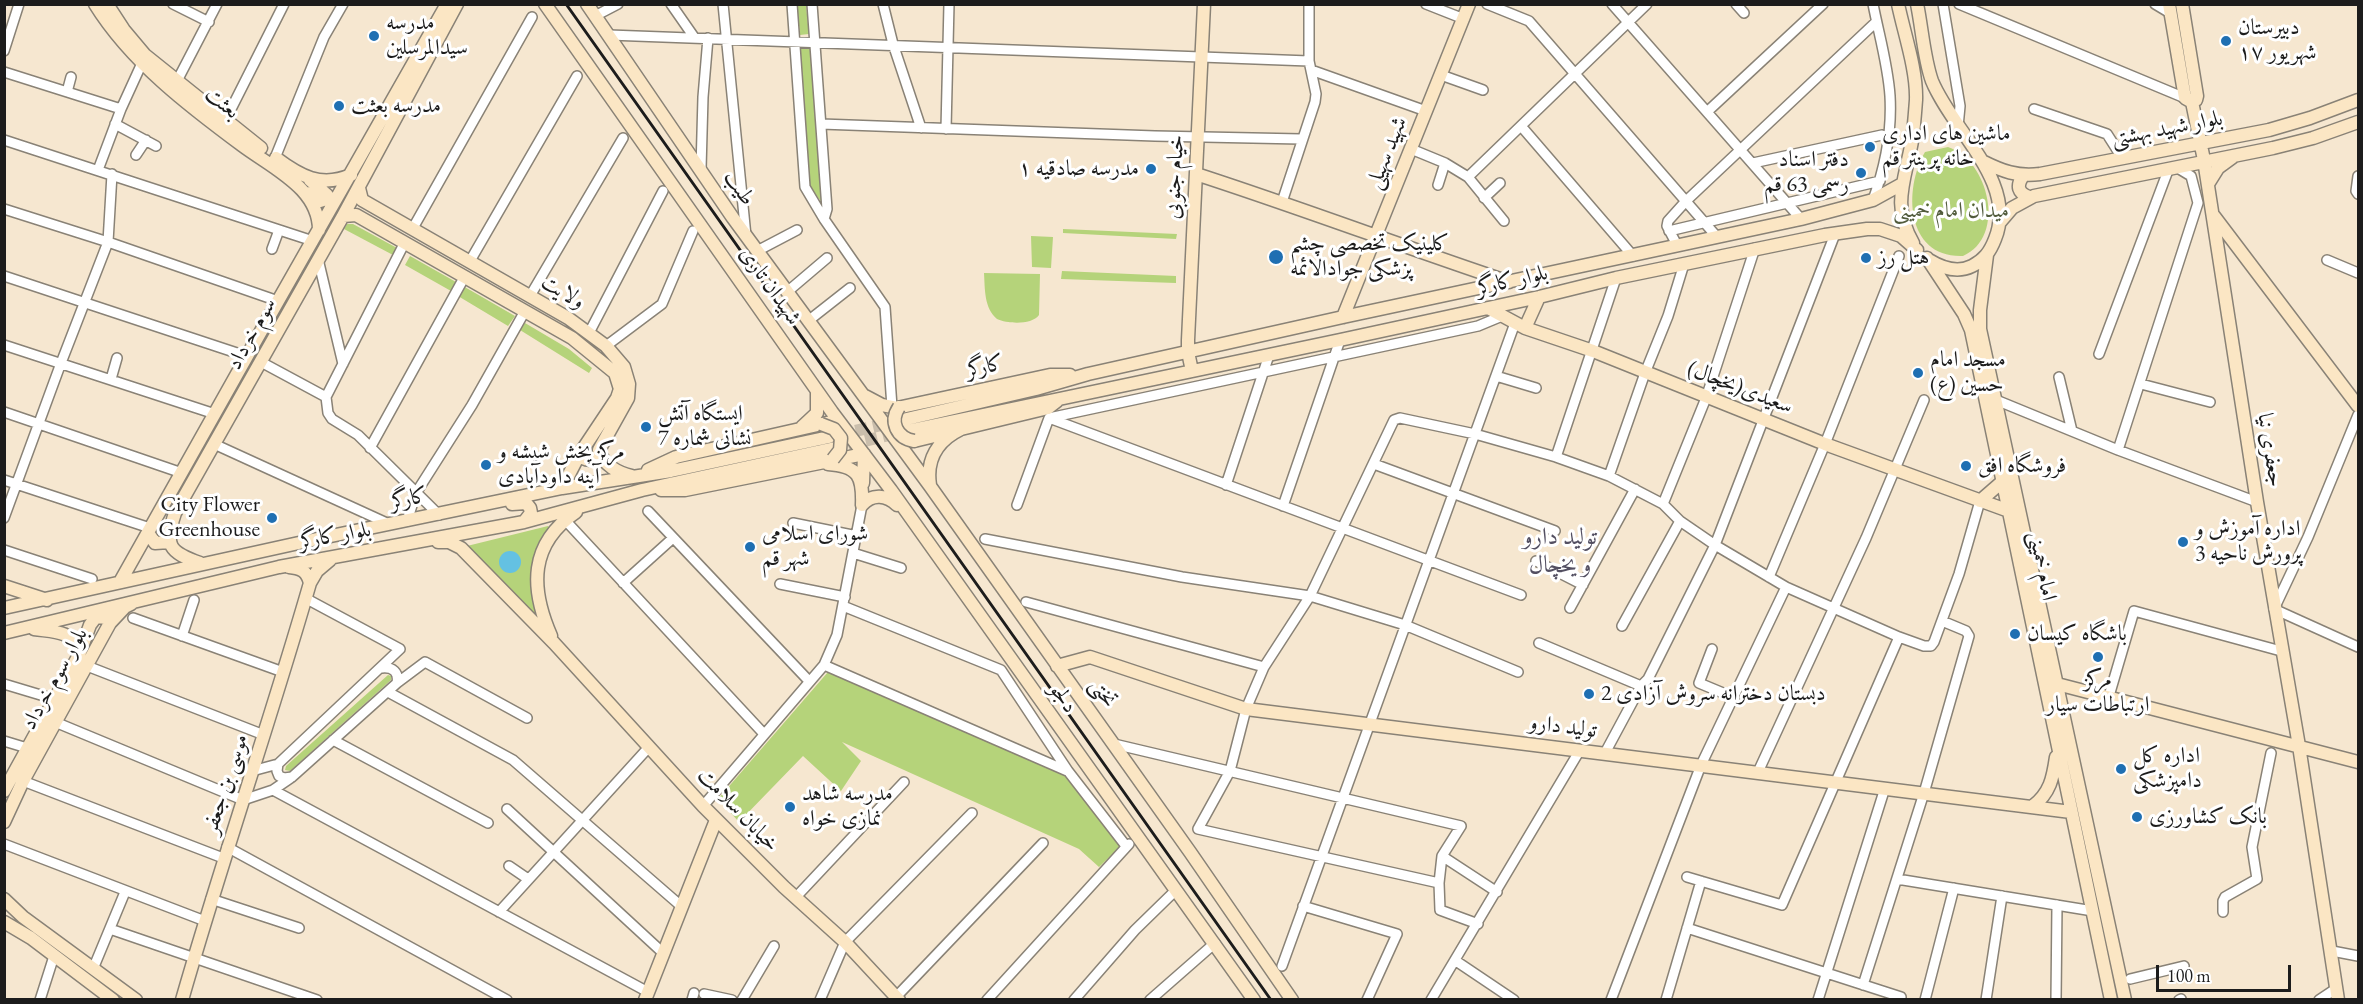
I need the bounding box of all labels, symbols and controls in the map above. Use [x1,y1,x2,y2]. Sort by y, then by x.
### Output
place label: مدرسه سیدالمرسلین [386,10,468,62]
place label: دبیرستان ۱۷ شهریور [2238,15,2317,66]
marker: مدرسه سیدالمرسلین [367,29,381,43]
marker: دبیرستان ۱۷ شهریور [2219,34,2233,48]
street label: بعثت [199,81,245,125]
place label: مدرسه بعثت [351,93,441,119]
marker: مدرسه بعثت [332,99,346,113]
street label: بلوار شهید بهشتی [2109,105,2225,153]
street label: شهید سهیلی [1361,113,1413,193]
place label: ماشین های اداری خانه پرینتر قم [1882,121,2010,172]
street label: خیام جنوبی [1160,134,1190,220]
marker: ماشین های اداری خانه پرینتر قم [1863,140,1877,154]
place label: دفتر اسناد رسمی 63 قم [1764,147,1849,198]
place label: مدرسه صادقیه ۱ [1018,156,1139,182]
marker: مدرسه صادقیه ۱ [1144,162,1158,176]
street label: طیب [718,165,760,211]
marker: دفتر اسناد رسمی 63 قم [1854,166,1868,180]
park label: میدان امام خمینی [1893,198,2009,224]
place label: کلینیک تخصصی چشم پزشکی جوادالائمه [1290,231,1449,282]
street label: شهیدان تاری [733,242,807,330]
place label: هتل رز [1878,245,1929,271]
marker: کلینیک تخصصی چشم پزشکی جوادالائمه [1267,248,1285,266]
marker: هتل رز [1859,251,1873,265]
street label: بلوار کارگر [1474,260,1550,302]
street label: ولایت [536,269,590,315]
street label: سوم خرداد [221,293,283,375]
place label: مسجد امام حسین (ع) [1930,347,2006,398]
street label: کارگر [964,350,1006,384]
street label: سعیدی(یخچال) [1683,356,1797,420]
marker: مسجد امام حسین (ع) [1911,366,1925,380]
place label: ایستگاه آتش نشانی شماره 7 [658,401,751,452]
street label: جعفری نیا [2251,411,2289,489]
marker: ایستگاه آتش نشانی شماره 7 [639,420,653,434]
place label: مرکز پخش شیشه و آینه داودآبادی [498,439,625,490]
place label: فروشگاه افق [1978,453,2066,479]
marker: مرکز پخش شیشه و آینه داودآبادی [479,458,493,472]
marker: فروشگاه افق [1959,459,1973,473]
street label: کارگر [388,482,430,516]
place label: City Flower Greenhouse [159,492,260,544]
marker: City Flower Greenhouse [265,511,279,525]
place label: اداره آموزش و پرورش ناحیه 3 [2195,516,2302,568]
street label: بلوار کارگر [297,517,373,555]
place label: شورای اسلامی شهر قم [762,521,868,572]
district label: تولید دارو و یخچال [1523,523,1597,579]
street label: امام خمینی [2022,529,2062,603]
marker: اداره آموزش و پرورش ناحیه 3 [2176,535,2190,549]
marker: شورای اسلامی شهر قم [743,540,757,554]
place label: باشگاه کیسان [2027,621,2127,647]
street label: بلوار سوم خرداد [16,623,94,735]
marker: باشگاه کیسان [2008,627,2022,641]
marker: مرکز ارتباطات سیار [2091,650,2105,664]
place label: مرکز ارتباطات سیار [2046,667,2150,718]
street label: تختی [1083,673,1123,713]
street label: دلجو [1043,678,1083,718]
place label: دبستان دخترانه سروش آزادی 2 [1601,681,1826,707]
marker: دبستان دخترانه سروش آزادی 2 [1582,687,1596,701]
street label: تولید دارو [1528,710,1598,744]
street label: موسی بن جعفر [197,731,255,837]
place label: اداره کل دامپزشکی [2133,743,2202,794]
street label: خیابان سلامت [691,762,785,858]
marker: اداره کل دامپزشکی [2114,762,2128,776]
place label: مدرسه شاهد نمازی خواه [802,781,893,832]
marker: مدرسه شاهد نمازی خواه [783,800,797,814]
place label: بانک کشاورزی [2149,804,2267,830]
marker: بانک کشاورزی [2130,810,2144,824]
scale bar [2159,953,2294,991]
text: 100 m [2167,964,2211,987]

